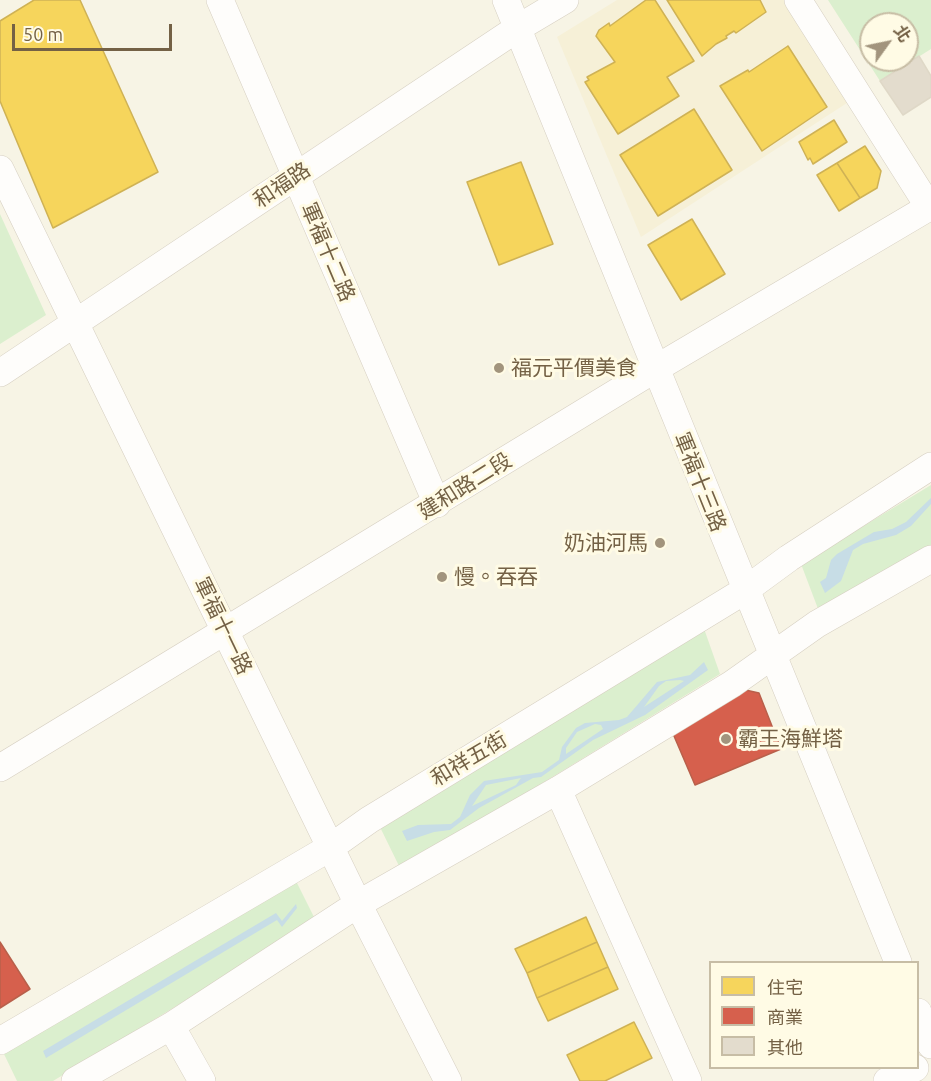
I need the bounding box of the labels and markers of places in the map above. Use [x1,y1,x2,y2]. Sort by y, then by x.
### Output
place label: 福元平價美食 [511,355,637,381]
marker: 福元平價美食 [492,361,506,375]
place label: 奶油河馬 [564,530,648,556]
marker: 奶油河馬 [653,536,667,550]
place label: 慢。吞吞 [454,564,538,590]
marker: 慢。吞吞 [435,570,449,584]
place label: 霸王海鮮塔 [738,726,843,752]
marker: 霸王海鮮塔 [719,732,733,746]

